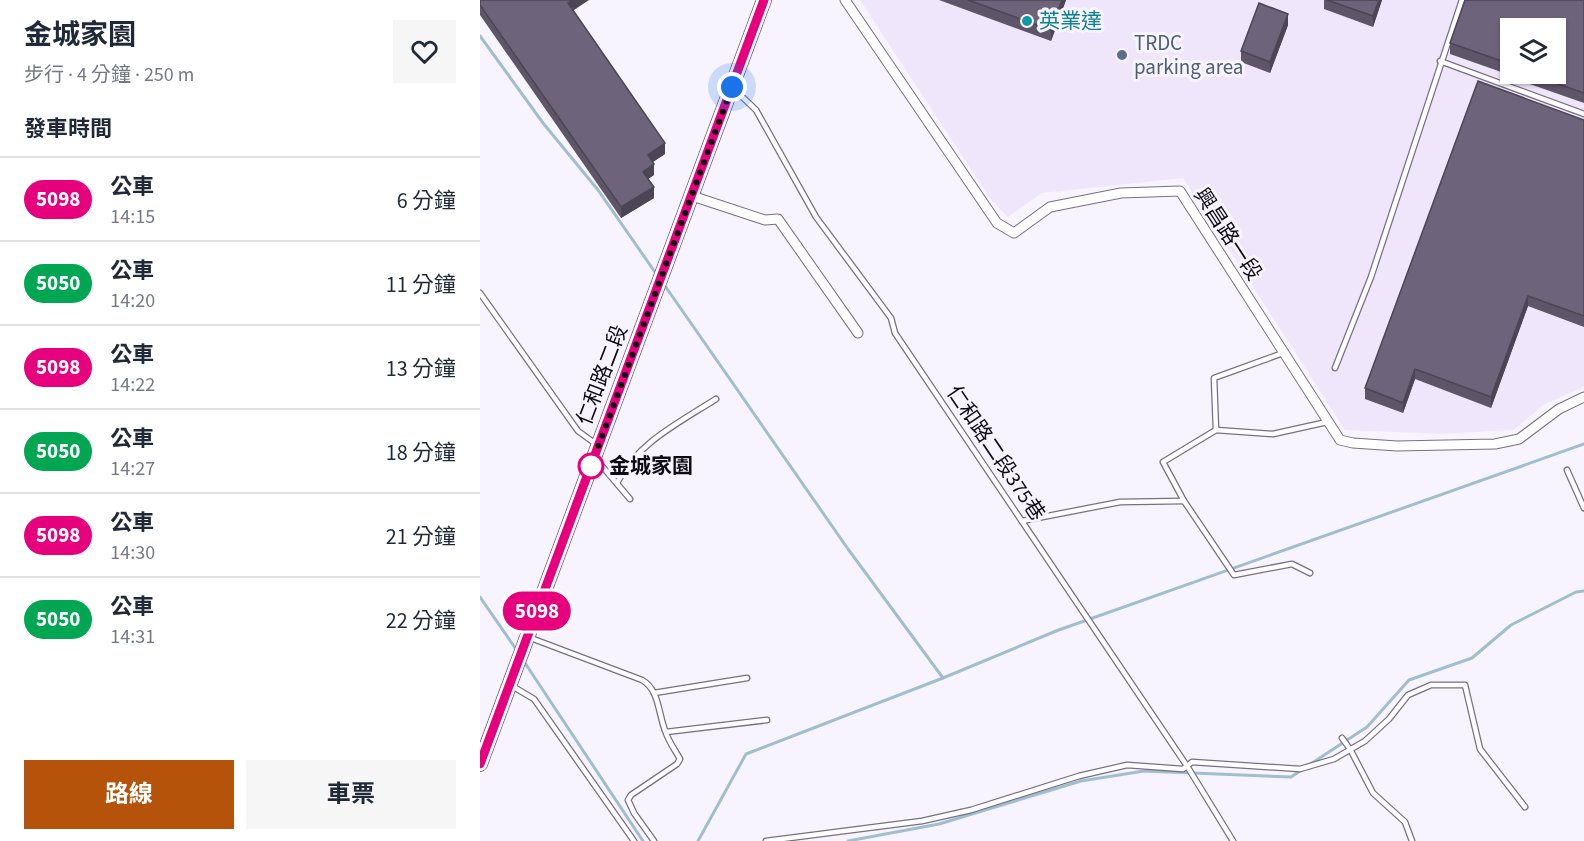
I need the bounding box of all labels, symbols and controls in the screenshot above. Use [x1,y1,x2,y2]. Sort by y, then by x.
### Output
place label: 英業達 [1039,6,1102,36]
marker: 英業達 [1020,14,1034,28]
text: 金城家園 [24,15,136,55]
map controls [1500,18,1566,84]
button: layers [1500,18,1566,84]
button: heart [393,20,456,83]
place label: TRDC parking area [1134,28,1243,82]
marker: TRDC parking area [1115,48,1129,62]
text: 步行 · 4 分鐘 · 250 m [24,61,194,89]
your location [717,72,747,102]
text: 發車時間 [24,113,112,145]
text: 公車 [110,171,154,203]
street label: 興昌路一段 [1187,182,1269,286]
text: 5098 [36,184,80,214]
text: 6 分鐘 [397,185,456,217]
text: 14:15 [110,203,155,231]
text: 公車 [110,255,154,287]
text: 5050 [36,268,80,298]
text: 11 分鐘 [386,269,456,301]
text: 14:20 [110,287,155,315]
street label: 仁和路二段 [569,321,635,429]
text: 公車 [110,339,154,371]
text: 5098 [36,352,80,382]
text: 13 分鐘 [386,353,456,385]
text: 14:22 [110,371,155,399]
street label: 仁和路二段375巷 [940,379,1052,527]
text: 公車 [110,423,154,455]
text: 5050 [36,436,80,466]
text: 18 分鐘 [386,437,456,469]
place label: 金城家園 [609,451,693,481]
marker: 金城家園 [578,453,604,479]
text: 14:27 [110,455,155,483]
text: 公車 [110,507,154,539]
text: 5098 [36,520,80,550]
text: 21 分鐘 [386,521,456,553]
text: 14:30 [110,539,155,567]
text: 公車 [110,591,154,623]
line badge: 5098 [495,592,579,630]
text: 5098 [515,596,559,626]
text: 5050 [36,604,80,634]
text: 22 分鐘 [386,605,456,637]
text: 14:31 [110,623,155,651]
button: 路線 [24,760,234,829]
button: 車票 [246,760,456,829]

